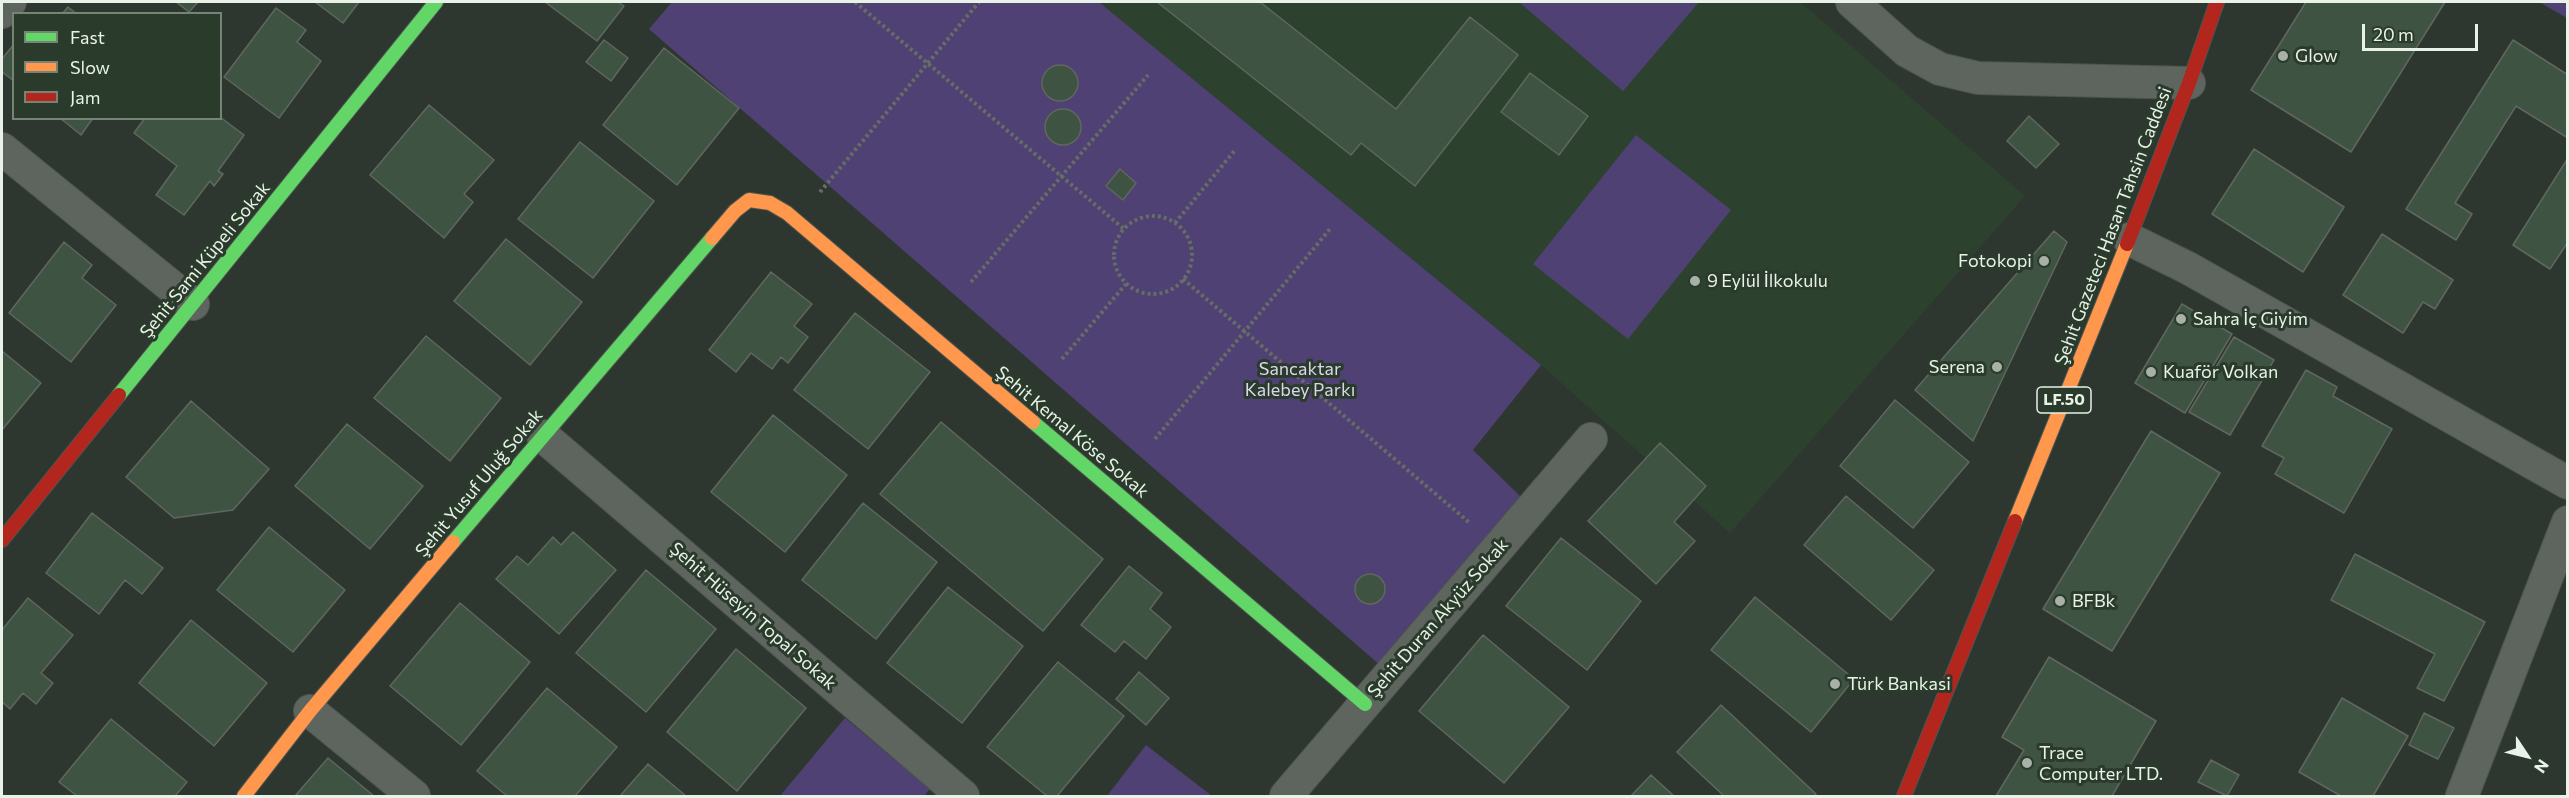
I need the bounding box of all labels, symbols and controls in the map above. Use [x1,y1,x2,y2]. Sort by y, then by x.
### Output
legend [12,12,222,120]
scale bar [2365,12,2480,50]
text: 20 m [2373,23,2414,45]
text: Fast [70,26,105,48]
place label: Glow [2295,45,2338,67]
marker: Glow [2276,49,2290,63]
text: Slow [70,56,110,78]
street label: Şehit Gazeteci Hasan Tahsin Caddesi [2050,84,2176,368]
text: Jam [70,86,100,108]
street label: Şehit Sami Küpeli Sokak [135,178,275,342]
place label: Fotokopi [1958,250,2032,272]
marker: Fotokopi [2037,254,2051,268]
place label: 9 Eylül İlkokulu [1707,270,1828,292]
marker: 9 Eylül İlkokulu [1688,274,1702,288]
place label: Sahra İç Giyim [2193,308,2308,330]
marker: Sahra İç Giyim [2174,312,2188,326]
place label: Serena [1929,356,1985,378]
park label: Sancaktar Kalebey Parkı [1245,358,1355,400]
marker: Serena [1990,360,2004,374]
place label: Kuaför Volkan [2163,361,2278,383]
street label: Şehit Kemal Köse Sokak [991,362,1153,502]
marker: Kuaför Volkan [2144,365,2158,379]
road number: LF.50 [2037,387,2091,413]
street label: Şehit Yusuf Uluğ Sokak [411,405,547,561]
street label: Şehit Duran Akyüz Sokak [1363,534,1513,702]
street label: Şehit Hüseyin Topal Sokak [665,538,841,694]
place label: BFBk [2072,590,2115,612]
marker: BFBk [2053,594,2067,608]
place label: Türk Bankasi [1847,673,1951,695]
marker: Türk Bankasi [1828,677,1842,691]
north arrow [2497,726,2557,786]
place label: Trace Computer LTD. [2039,742,2163,784]
marker: Trace Computer LTD. [2020,756,2034,770]
text: N [2531,756,2553,777]

